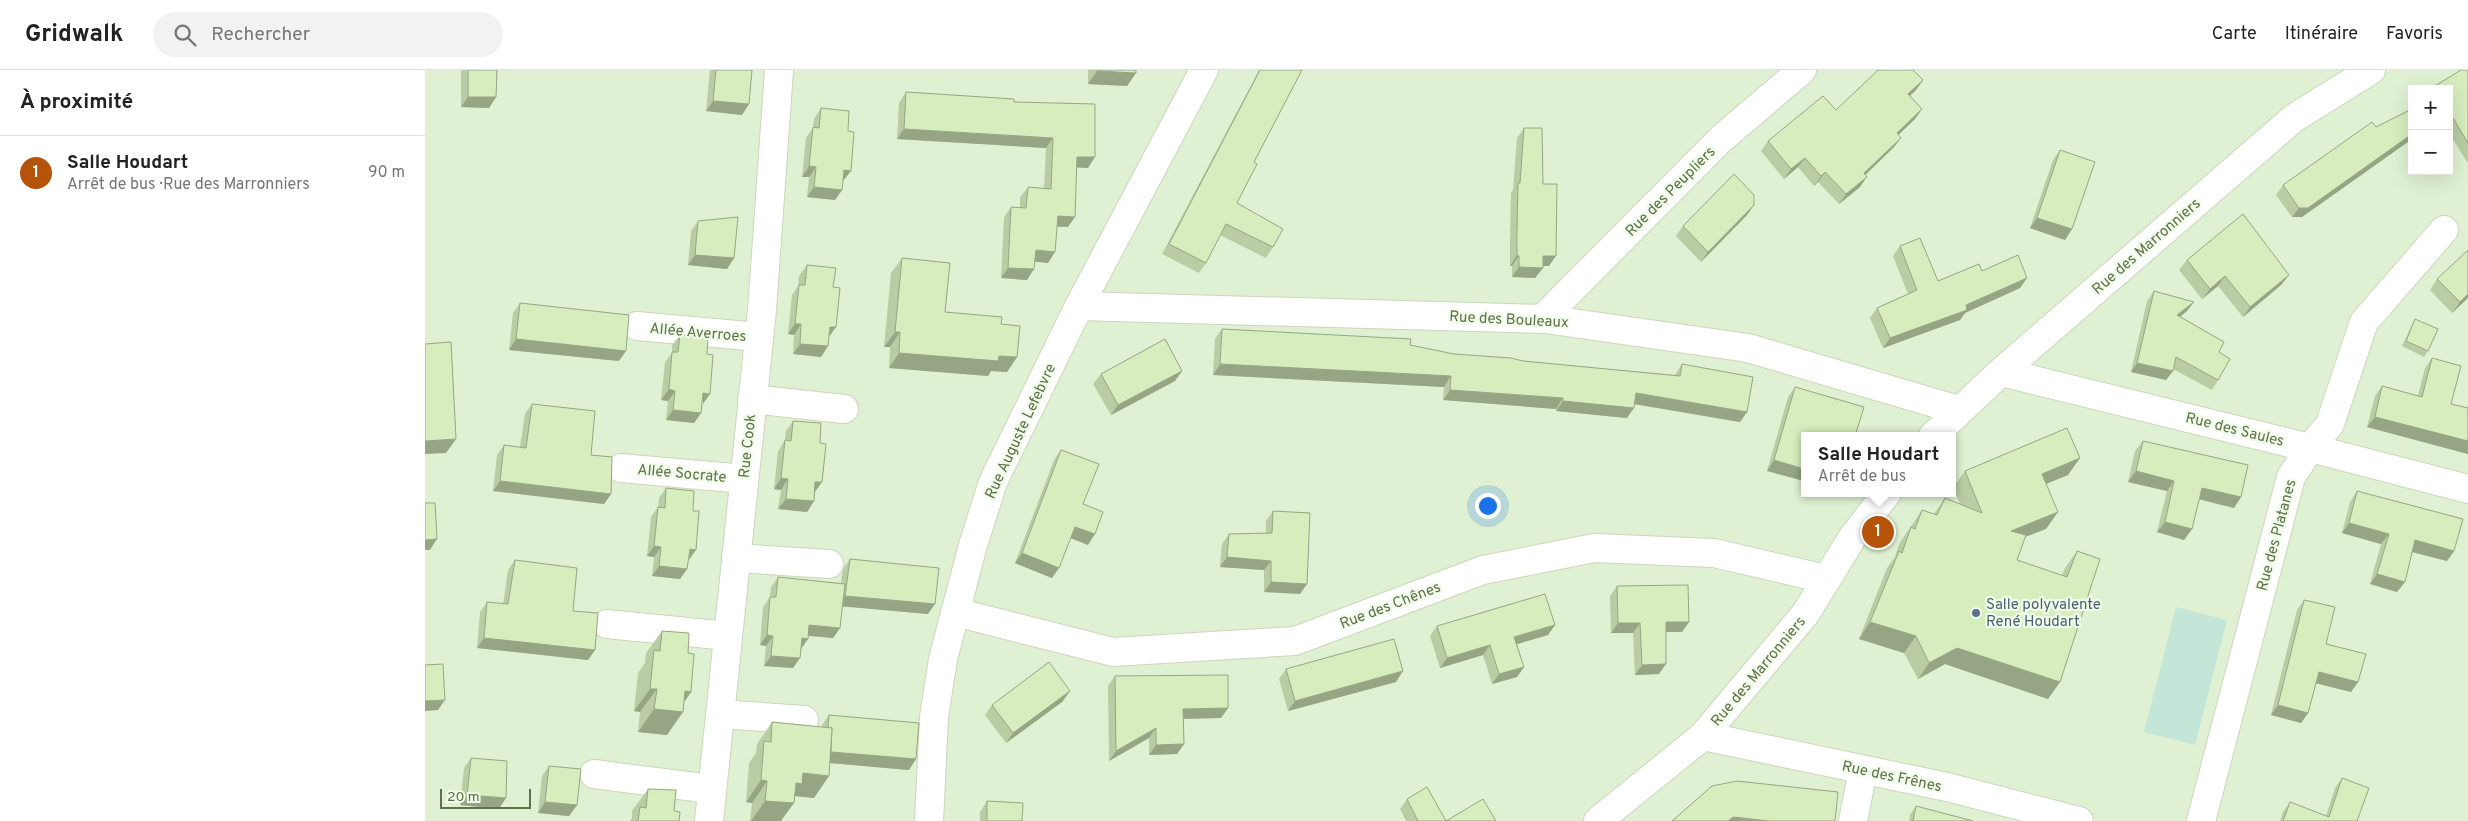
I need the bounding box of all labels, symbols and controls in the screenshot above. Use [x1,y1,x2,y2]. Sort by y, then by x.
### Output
search box [153,12,503,57]
text: Gridwalk [25,20,123,50]
icon: search [171,21,199,49]
text: Rechercher [211,23,310,47]
text: Carte [2212,23,2257,46]
text: Itinéraire [2285,23,2358,46]
text: Favoris [2386,23,2443,46]
map controls [2408,85,2453,175]
button: + [2408,85,2453,130]
text: À proximité [20,89,133,116]
button: − [2408,130,2453,175]
street label: Rue des Peupliers [1622,143,1720,241]
text: Salle Houdart [67,151,188,175]
text: 1 [33,163,39,183]
text: 90 m [368,163,405,183]
text: Arrêt de bus · Rue des Marronniers [67,175,310,195]
street label: Rue des Marronniers [2089,195,2205,299]
street label: Rue des Bouleaux [1449,308,1569,333]
street label: Allée Averroes [649,320,747,347]
street label: Rue Auguste Lefebvre [982,361,1061,502]
street label: Rue des Saules [2183,409,2286,452]
street label: Rue Cook [736,413,761,479]
popup [1801,432,1956,497]
text: Salle Houdart [1818,443,1939,467]
street label: Allée Socrate [637,461,727,488]
text: Arrêt de bus [1818,467,1906,487]
street label: Rue des Platanes [2253,477,2301,593]
your location [1475,493,1501,519]
pin: 1 [1862,513,1894,551]
street label: Rue des Chênes [1337,578,1444,634]
place label: Salle polyvalente René Houdart [1986,596,2101,632]
marker: Salle polyvalente René Houdart [1970,607,1982,619]
street label: Rue des Marronniers [1708,613,1811,731]
street label: Rue des Frênes [1840,758,1943,797]
scale bar [440,786,531,809]
text: 20 m [447,789,480,806]

